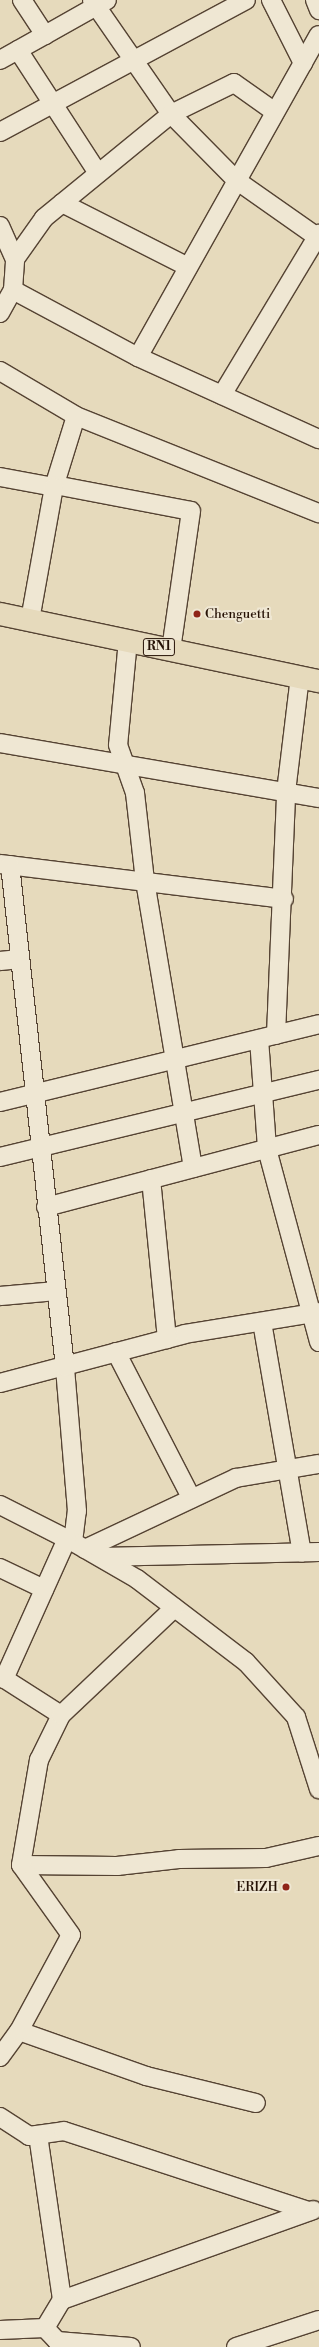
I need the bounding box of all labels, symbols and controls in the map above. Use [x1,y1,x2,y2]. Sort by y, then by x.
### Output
place label: Chenguetti [205,606,270,622]
marker: Chenguetti [192,609,202,619]
road number: RN1 [142,637,176,657]
place label: ERIZH [236,1879,278,1895]
marker: ERIZH [281,1882,291,1892]

